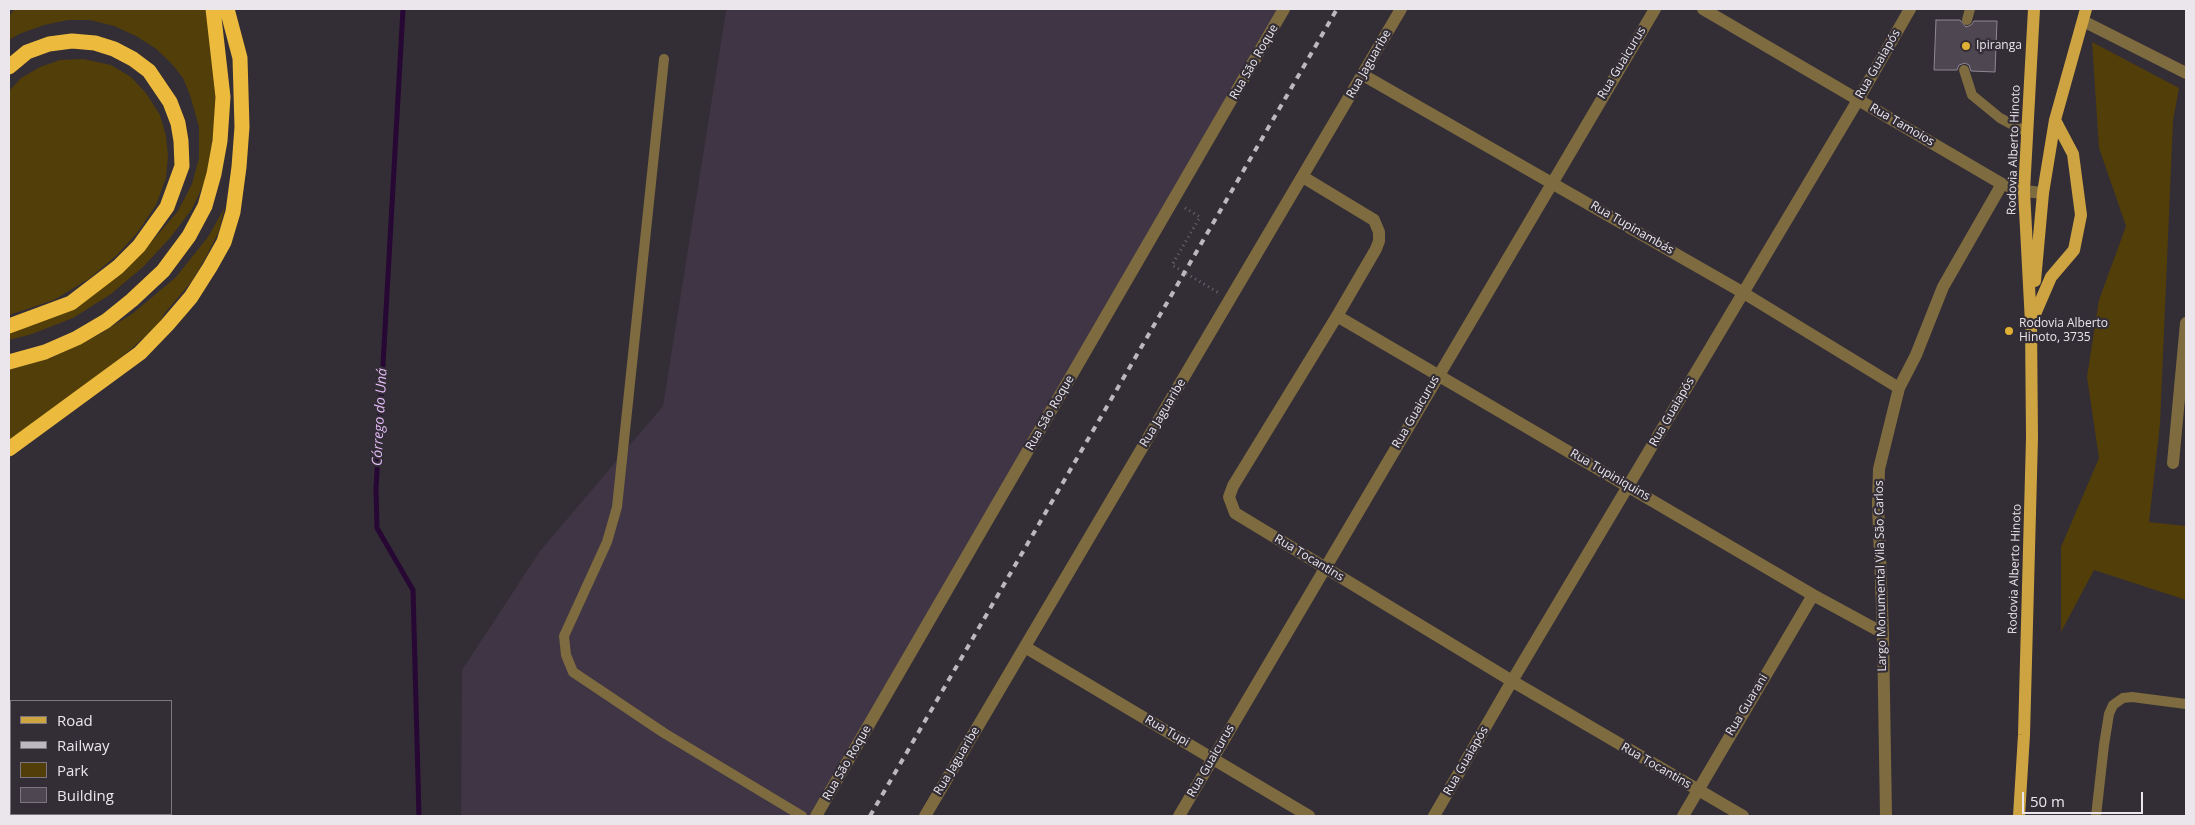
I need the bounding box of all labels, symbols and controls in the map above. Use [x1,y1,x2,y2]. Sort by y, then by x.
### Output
street label: Rua São Roque [1227,22,1281,102]
street label: Rua Guaicurus [1595,24,1649,102]
street label: Rua Jaguaribe [1344,27,1394,101]
street label: Rua Guaiapós [1852,27,1904,101]
place label: Ipiranga [1976,39,2022,53]
marker: Ipiranga [1960,40,1972,52]
street label: Rodovia Alberto Hinoto [2005,85,2023,215]
street label: Rua Tamoios [1867,101,1937,149]
street label: Rua Tupinambás [1588,198,1676,258]
place label: Rodovia Alberto Hinoto, 3735 [2019,317,2108,345]
marker: Rodovia Alberto Hinoto, 3735 [2003,325,2015,337]
water label: Córrego do Uná [369,368,391,466]
street label: Rua São Roque [1023,373,1077,453]
street label: Rua Guaicurus [1389,373,1443,451]
street label: Rua Guaiapós [1646,375,1698,449]
street label: Rua Jaguaribe [1137,376,1189,450]
street label: Rua Tupiniquins [1567,446,1653,504]
street label: Largo Monumental Vila São Carlos [1872,480,1890,672]
street label: Rodovia Alberto Hinoto [2006,504,2024,634]
street label: Rua Tocantins [1272,532,1346,584]
street label: Rua Guarani [1723,672,1771,738]
legend [10,700,172,815]
text: Road [57,710,93,730]
street label: Rua Tupi [1142,713,1192,749]
street label: Rua Guaicurus [1184,722,1238,800]
street label: Rua São Roque [820,723,874,803]
street label: Rua Jaguaribe [931,724,983,798]
street label: Rua Guaiapós [1440,724,1492,798]
text: Railway [57,735,110,755]
street label: Rua Tocantins [1618,740,1694,792]
text: Park [57,760,88,780]
scale bar [2025,782,2146,814]
text: Building [57,785,114,805]
text: 50 m [2030,791,2065,811]

